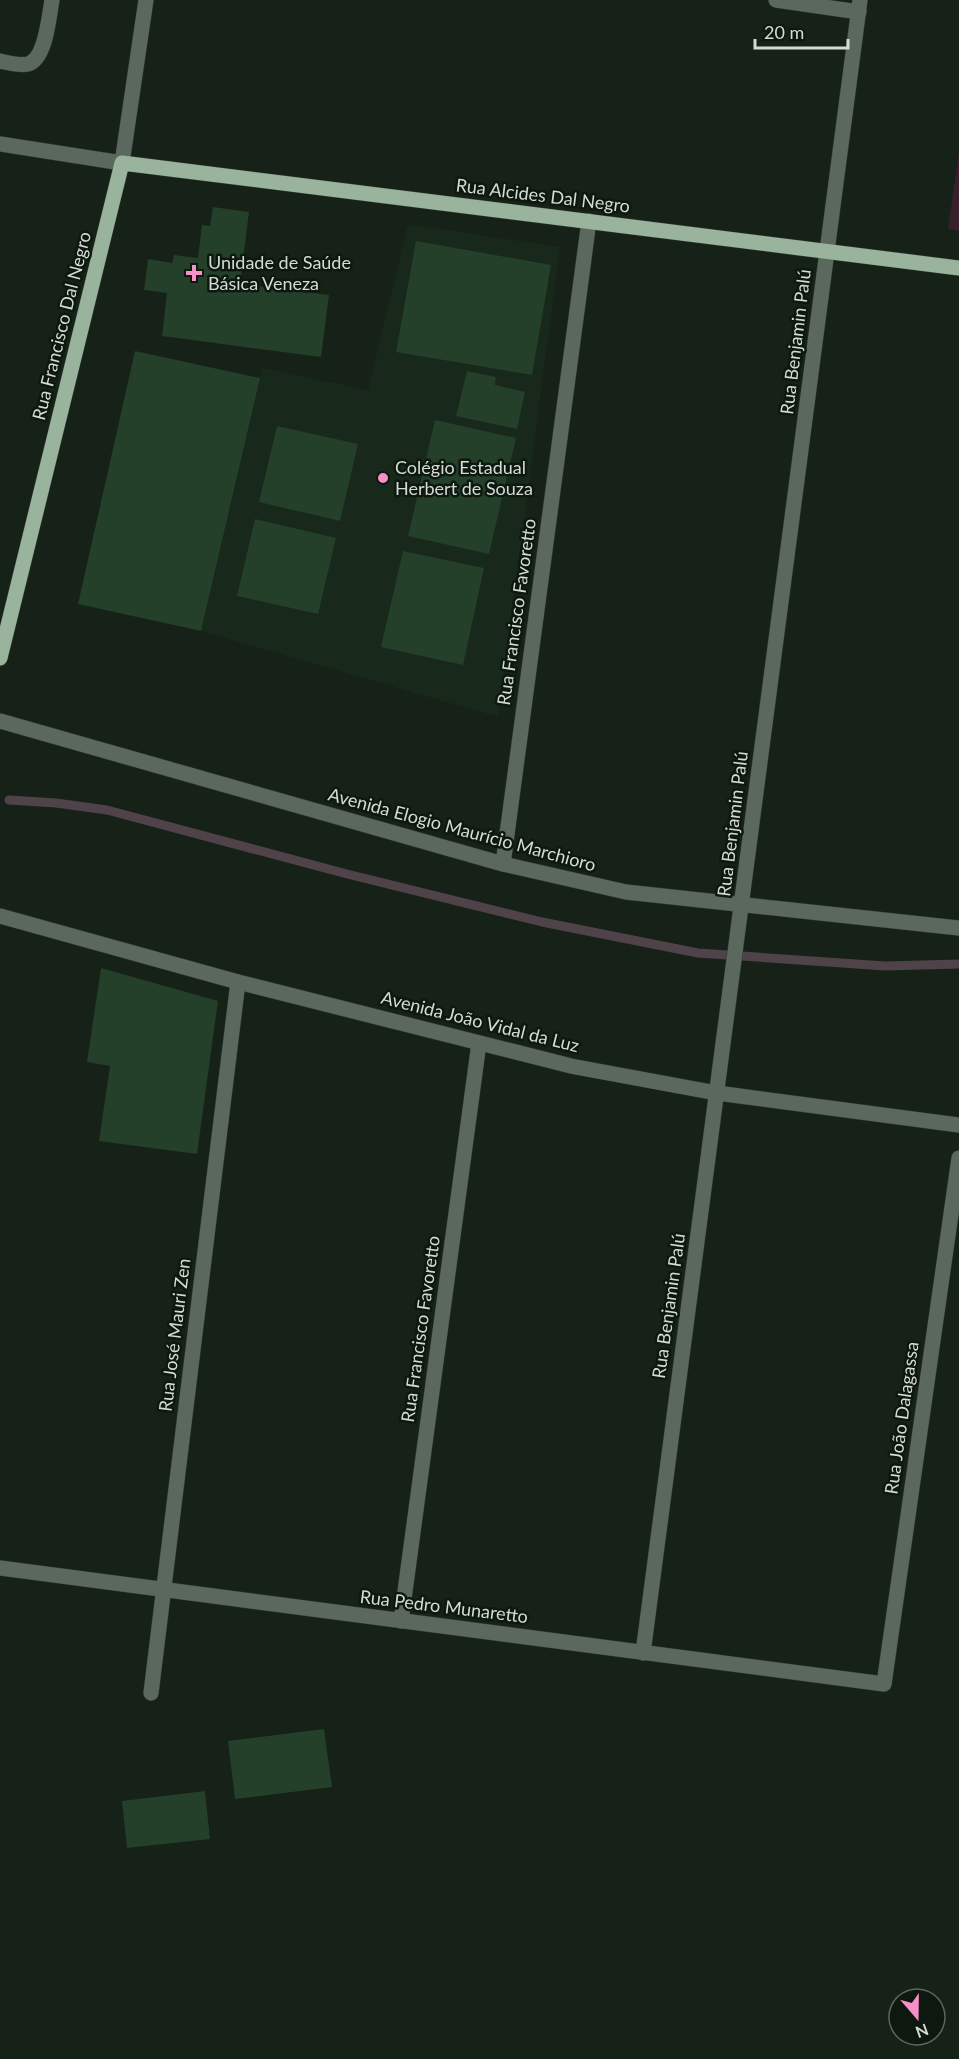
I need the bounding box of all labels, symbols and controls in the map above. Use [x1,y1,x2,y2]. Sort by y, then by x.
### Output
scale bar [755,12,848,50]
text: 20 m [764,21,804,43]
street label: Rua Alcides Dal Negro [455,173,631,217]
street label: Rua Francisco Dal Negro [27,229,95,422]
place label: Unidade de Saúde Básica Veneza [208,251,351,294]
marker: Unidade de Saúde Básica Veneza [185,264,203,282]
street label: Rua Benjamin Palú [775,268,815,416]
place label: Colégio Estadual Herbert de Souza [395,456,533,499]
marker: Colégio Estadual Herbert de Souza [376,471,390,485]
street label: Rua Francisco Favoretto [492,517,540,707]
street label: Rua Benjamin Palú [712,750,752,898]
street label: Avenida Elogio Maurício Marchioro [326,783,599,875]
street label: Avenida João Vidal da Luz [379,986,581,1056]
street label: Rua Benjamin Palú [647,1232,689,1380]
street label: Rua Francisco Favoretto [396,1234,444,1424]
street label: Rua José Mauri Zen [154,1257,194,1413]
street label: Rua João Dalagassa [879,1340,923,1495]
street label: Rua Pedro Munaretto [359,1585,529,1627]
north arrow [887,1987,947,2047]
text: N [913,2021,931,2043]

